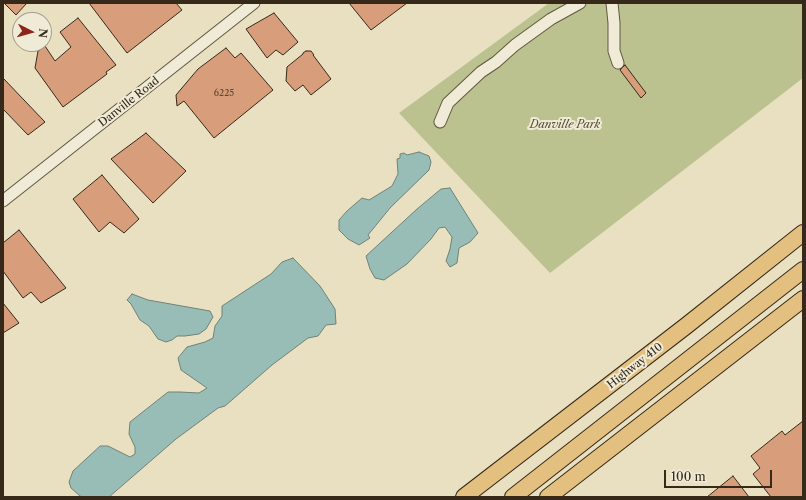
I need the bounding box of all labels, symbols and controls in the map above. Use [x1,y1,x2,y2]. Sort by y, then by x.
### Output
north arrow [12,12,52,52]
text: N [35,28,50,39]
street label: Danville Road [96,74,162,130]
house number: 6225 [214,88,234,98]
park label: Danville Park [530,118,600,132]
street label: Highway 410 [605,340,665,392]
scale bar [666,462,774,488]
text: 100 m [671,469,706,484]

